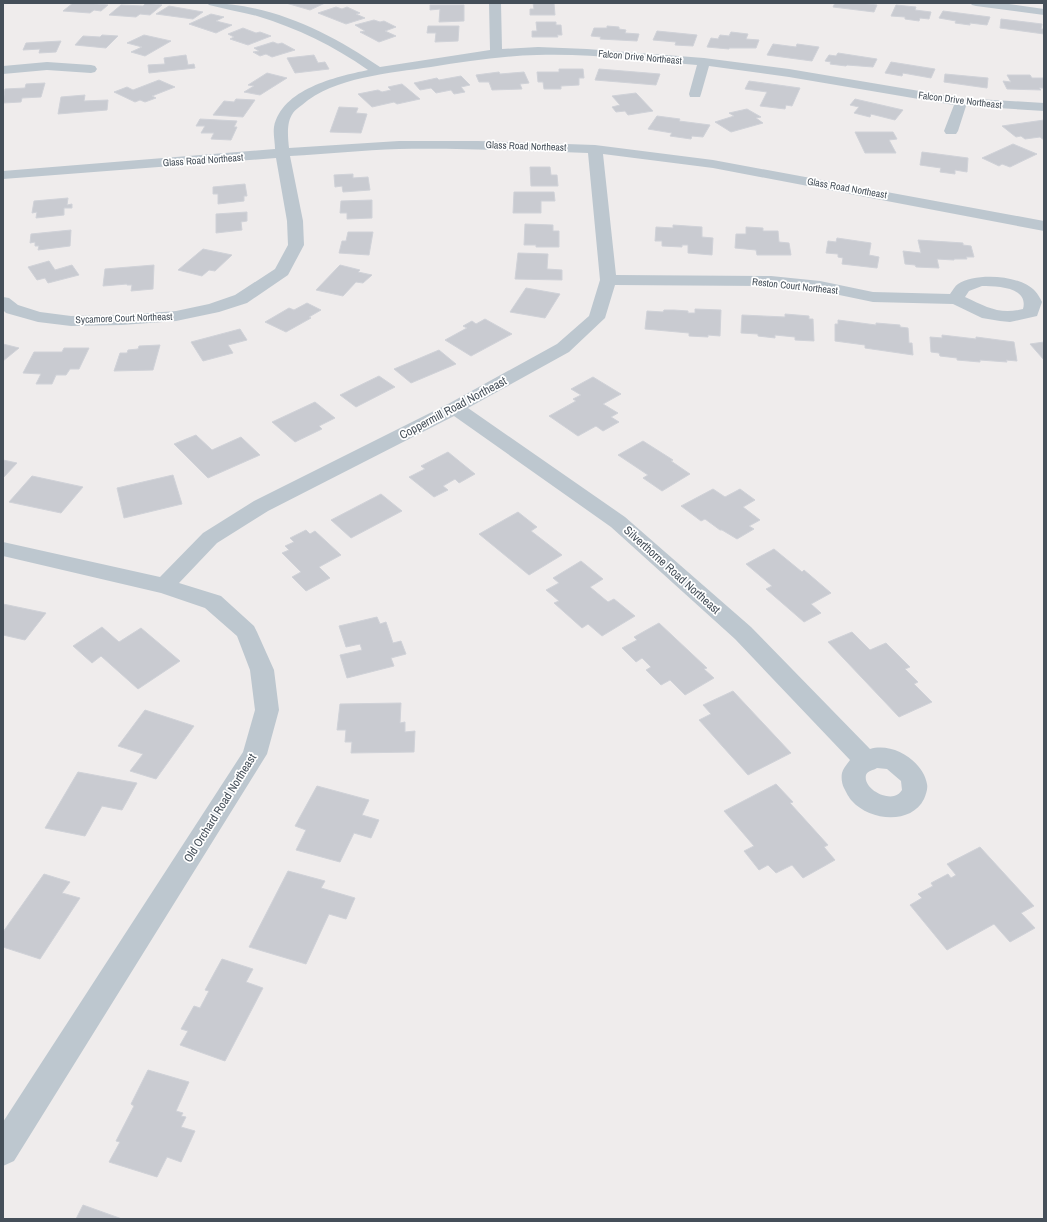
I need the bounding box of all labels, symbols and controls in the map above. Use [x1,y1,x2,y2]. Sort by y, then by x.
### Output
street label: Falcon Drive Northeast [598,47,683,67]
street label: Falcon Drive Northeast [918,88,1003,112]
street label: Glass Road Northeast [485,138,567,154]
street label: Glass Road Northeast [162,151,244,169]
street label: Glass Road Northeast [806,175,889,202]
street label: Reston Court Northeast [751,275,839,297]
street label: Sycamore Court Northeast [75,310,173,326]
street label: Coppermill Road Northeast [397,373,510,443]
street label: Silverthorne Road Northeast [620,522,724,618]
street label: Old Orchard Road Northeast [180,750,260,865]

